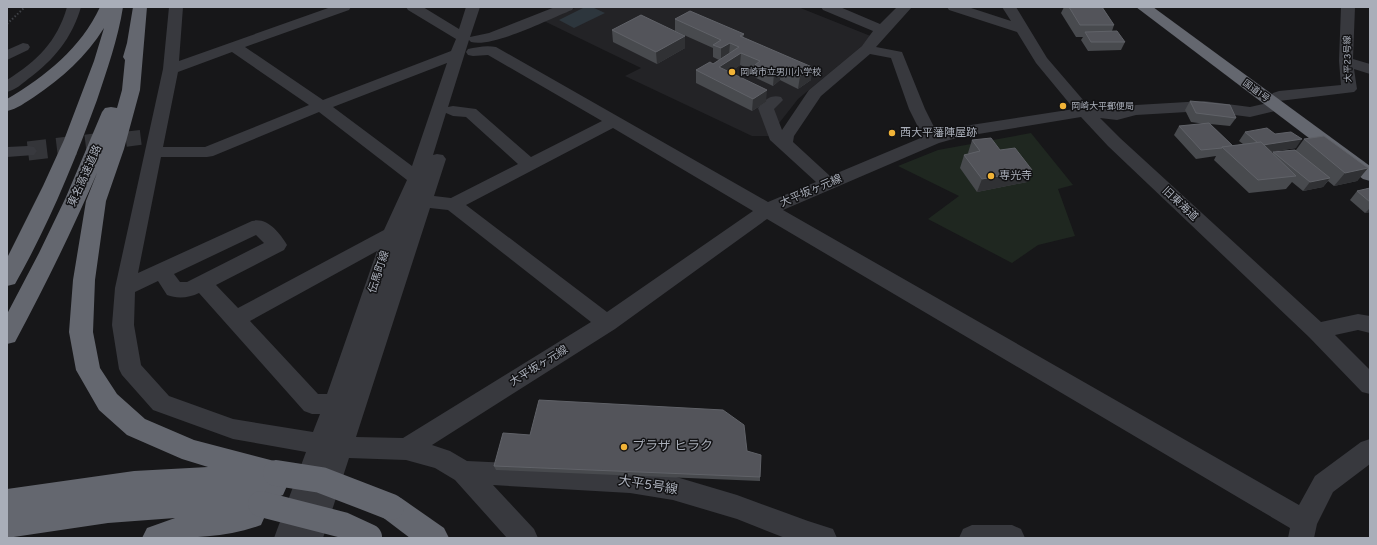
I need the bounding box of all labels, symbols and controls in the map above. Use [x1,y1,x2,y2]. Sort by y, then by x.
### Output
street label: 大平23号線 [1342,34,1354,83]
marker: 岡崎市立男川小学校 [727,67,737,77]
place label: 岡崎市立男川小学校 [740,67,821,78]
street label: 国道1号 [1240,78,1272,104]
marker: 岡崎大平郵便局 [1058,101,1068,111]
place label: 岡崎大平郵便局 [1071,101,1134,112]
place label: 西大平藩陣屋跡 [900,126,977,140]
marker: 西大平藩陣屋跡 [887,128,897,138]
street label: 東名高速道路 [65,143,105,209]
place label: 専光寺 [999,169,1032,183]
marker: 専光寺 [986,171,996,181]
street label: 大平坂ヶ元線 [778,172,844,210]
street label: 旧東海道 [1159,184,1201,224]
street label: 伝馬町線 [366,249,392,295]
street label: 大平坂ヶ元線 [507,343,571,389]
place label: プラザ ヒラク [632,439,713,455]
marker: プラザ ヒラク [619,442,629,452]
street label: 大平5号線 [617,472,679,499]

